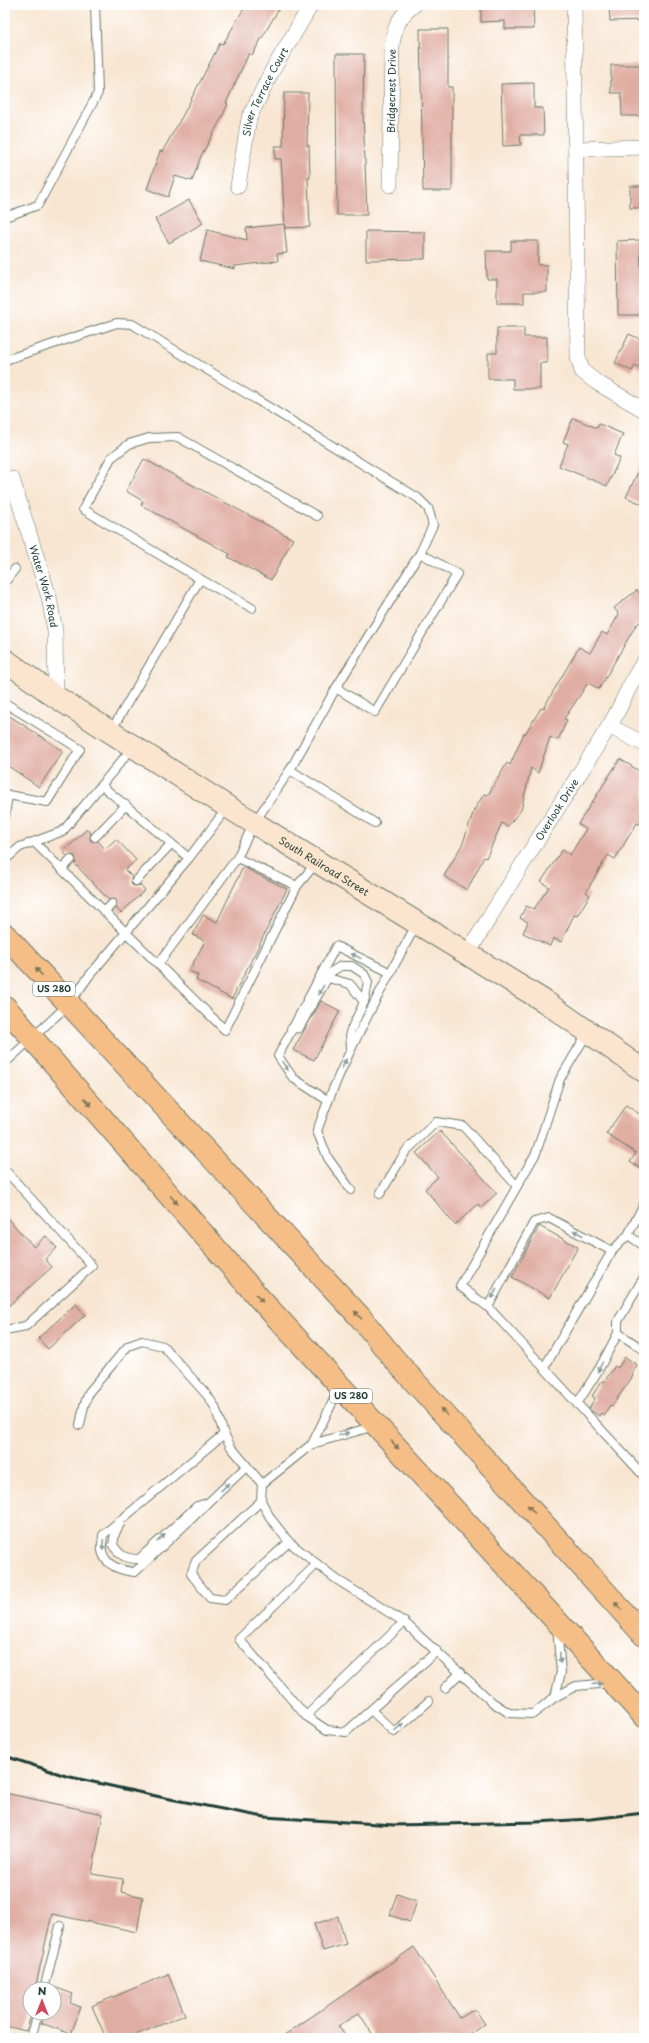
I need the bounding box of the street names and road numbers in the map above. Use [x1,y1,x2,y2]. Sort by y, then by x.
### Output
street label: Silver Terrace Court [238,44,291,137]
street label: Bridgecrest Drive [383,49,399,133]
street label: Water Work Road [26,543,62,629]
street label: Overlook Drive [531,775,582,843]
street label: South Railroad Street [276,832,372,899]
road number: US 280 [33,982,75,996]
road number: US 280 [330,1389,372,1403]

